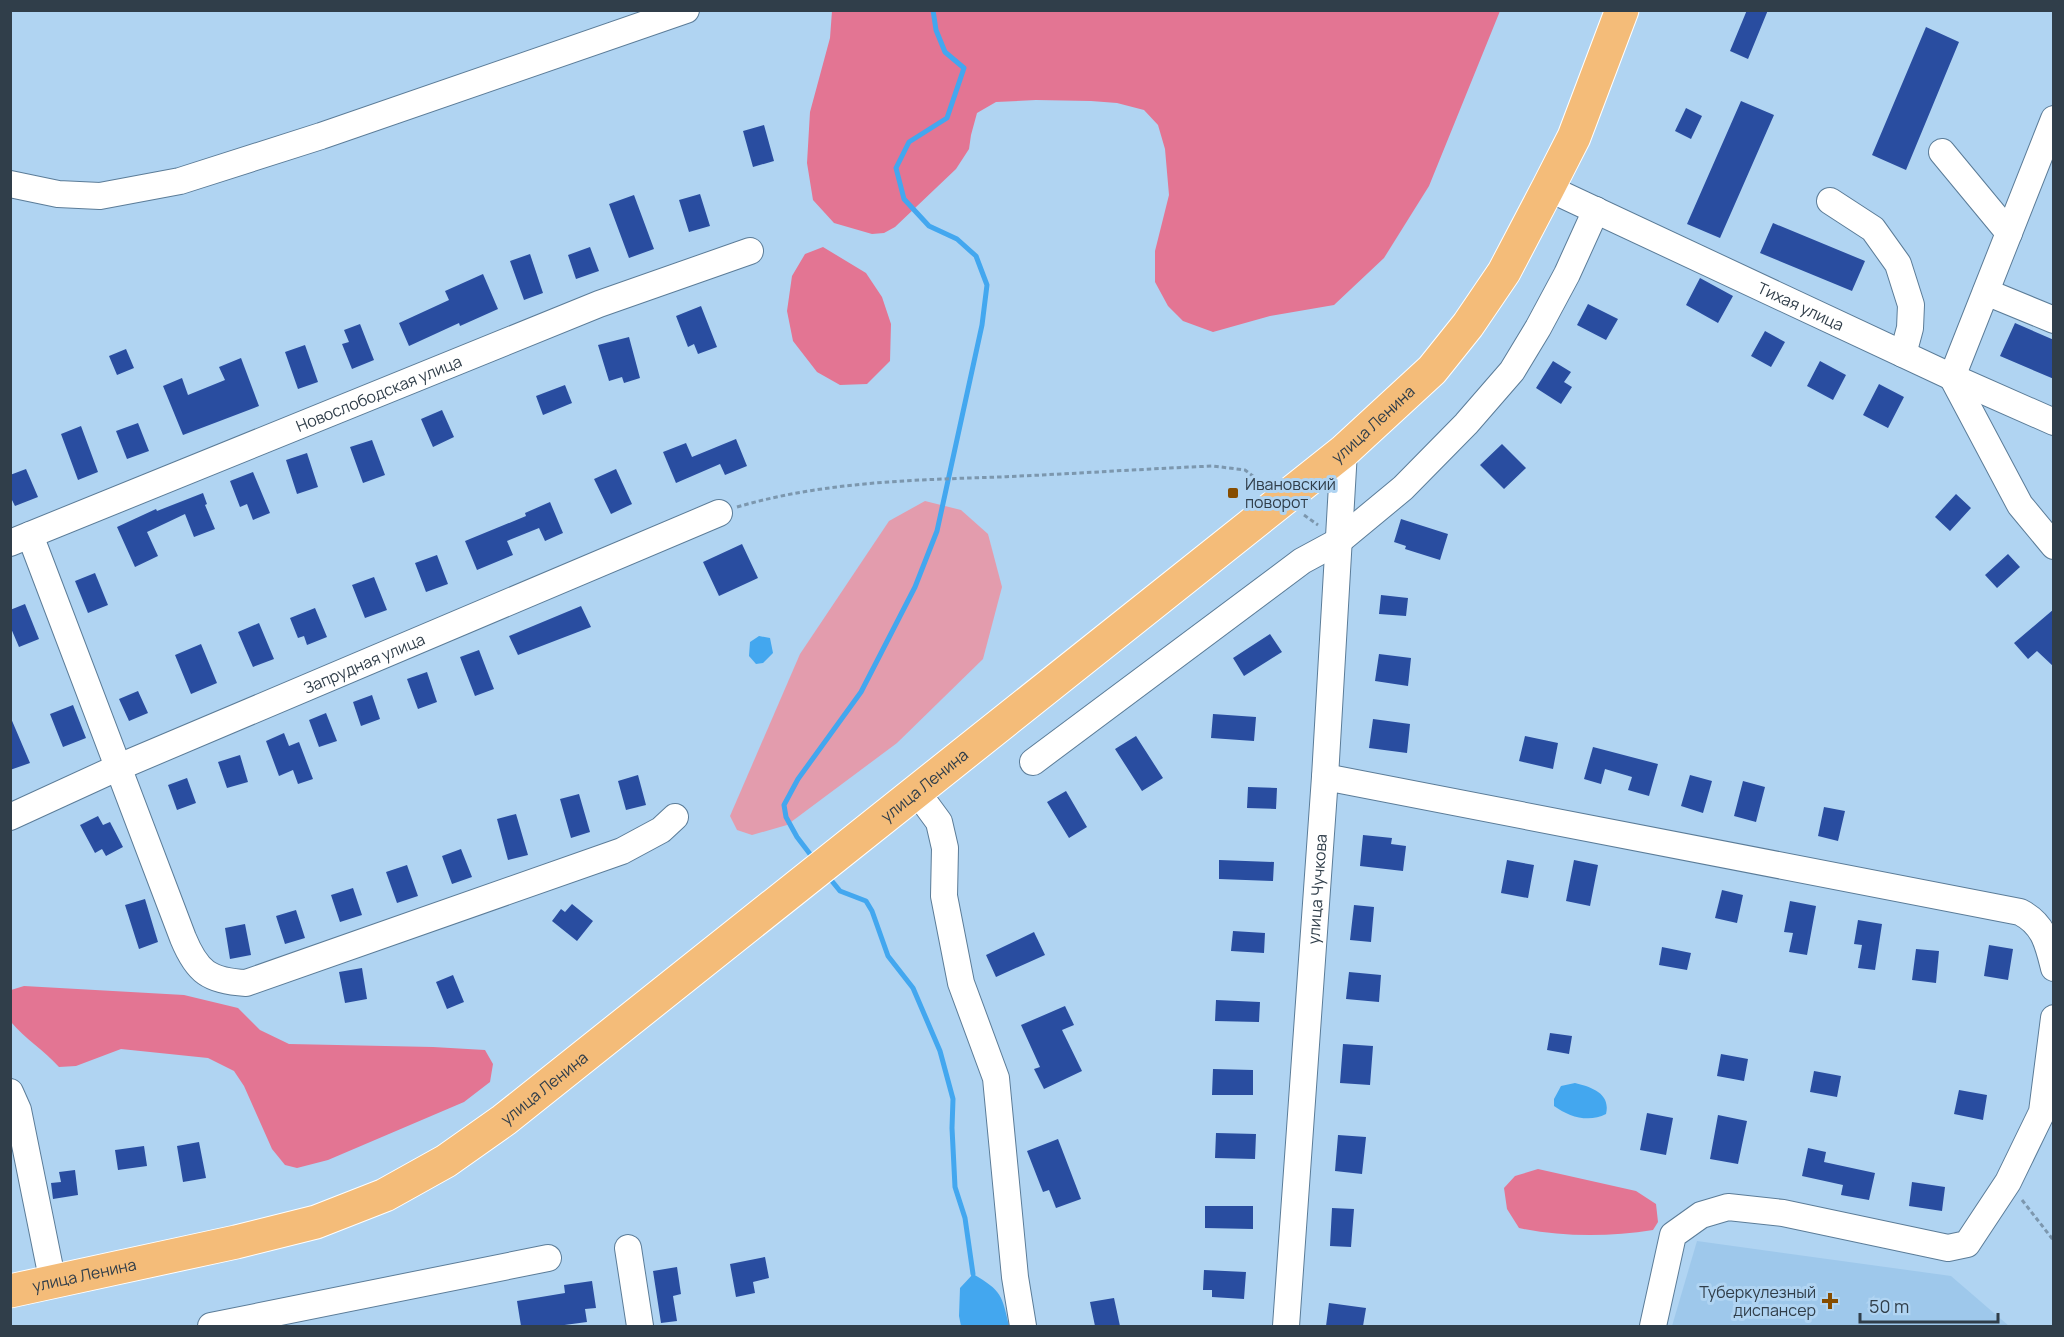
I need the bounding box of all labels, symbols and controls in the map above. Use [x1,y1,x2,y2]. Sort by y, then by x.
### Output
street label: Тихая улица [1754,277,1847,336]
street label: Новослободская улица [293,350,465,437]
street label: улица Ленина [1327,380,1419,468]
place label: Ивановский поворот [1245,473,1336,513]
marker: Ивановский поворот [1226,486,1240,500]
street label: Запрудная улица [300,628,428,699]
street label: улица Ленина [876,744,973,827]
street label: улица Чучкова [1302,833,1332,945]
street label: улица Ленина [496,1046,592,1130]
street label: улица Ленина [30,1253,138,1297]
place label: Туберкулезный диспансер [1699,1281,1816,1321]
scale bar [1860,1286,1998,1324]
marker: Туберкулезный диспансер [1821,1292,1839,1310]
text: 50 m [1869,1294,1909,1318]

